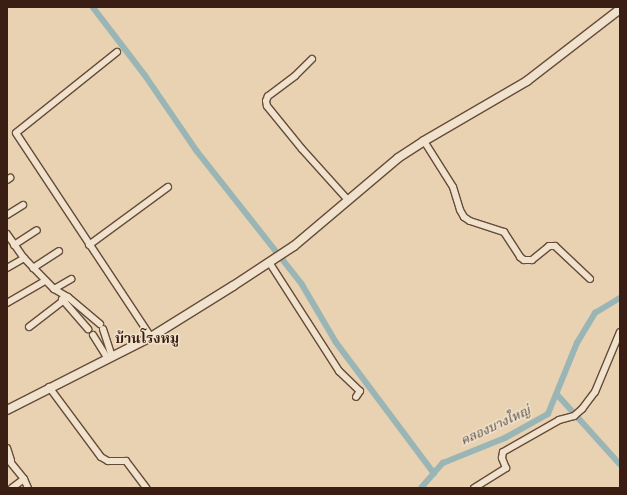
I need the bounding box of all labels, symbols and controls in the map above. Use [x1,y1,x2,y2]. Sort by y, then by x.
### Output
district label: บ้านโรงหมู [115,331,179,347]
water label: คลองบางใหญ่ [459,404,533,450]

